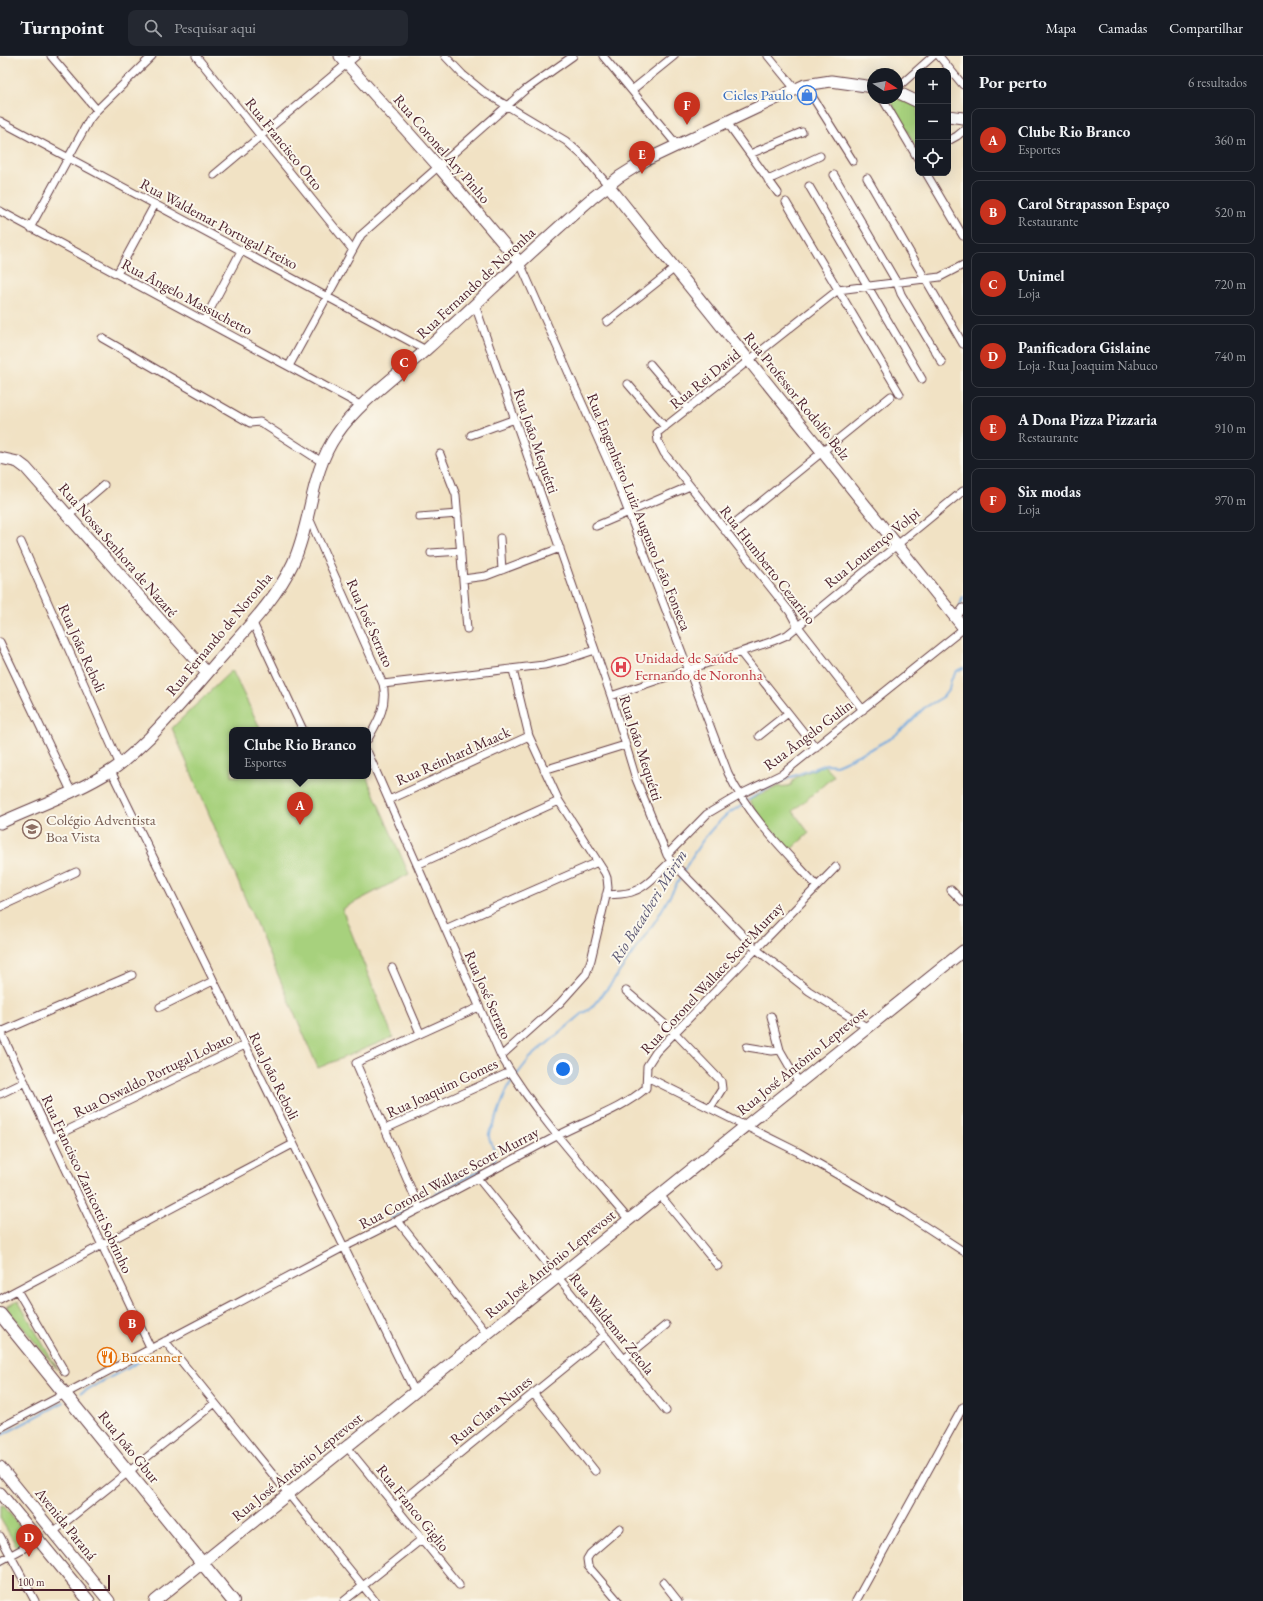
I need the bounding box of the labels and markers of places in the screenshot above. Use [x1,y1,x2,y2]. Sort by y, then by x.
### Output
shop icon: Cicles Paulo [796,84,818,106]
place label: Cicles Paulo [723,85,793,104]
pin: F [674,92,700,125]
pin: E [629,141,655,174]
pin: C [391,349,417,382]
place label: Unidade de Saúde Fernando de Noronha [635,648,763,684]
hospital icon: Unidade de Saúde Fernando de Noronha [610,656,632,678]
pin: A [287,792,313,825]
place label: Colégio Adventista Boa Vista [46,810,156,846]
school or university icon: Colégio Adventista Boa Vista [21,818,43,840]
pin: B [119,1310,145,1343]
restaurant icon: Buccanner [96,1346,118,1368]
place label: Buccanner [121,1347,182,1366]
pin: D [16,1524,42,1557]

